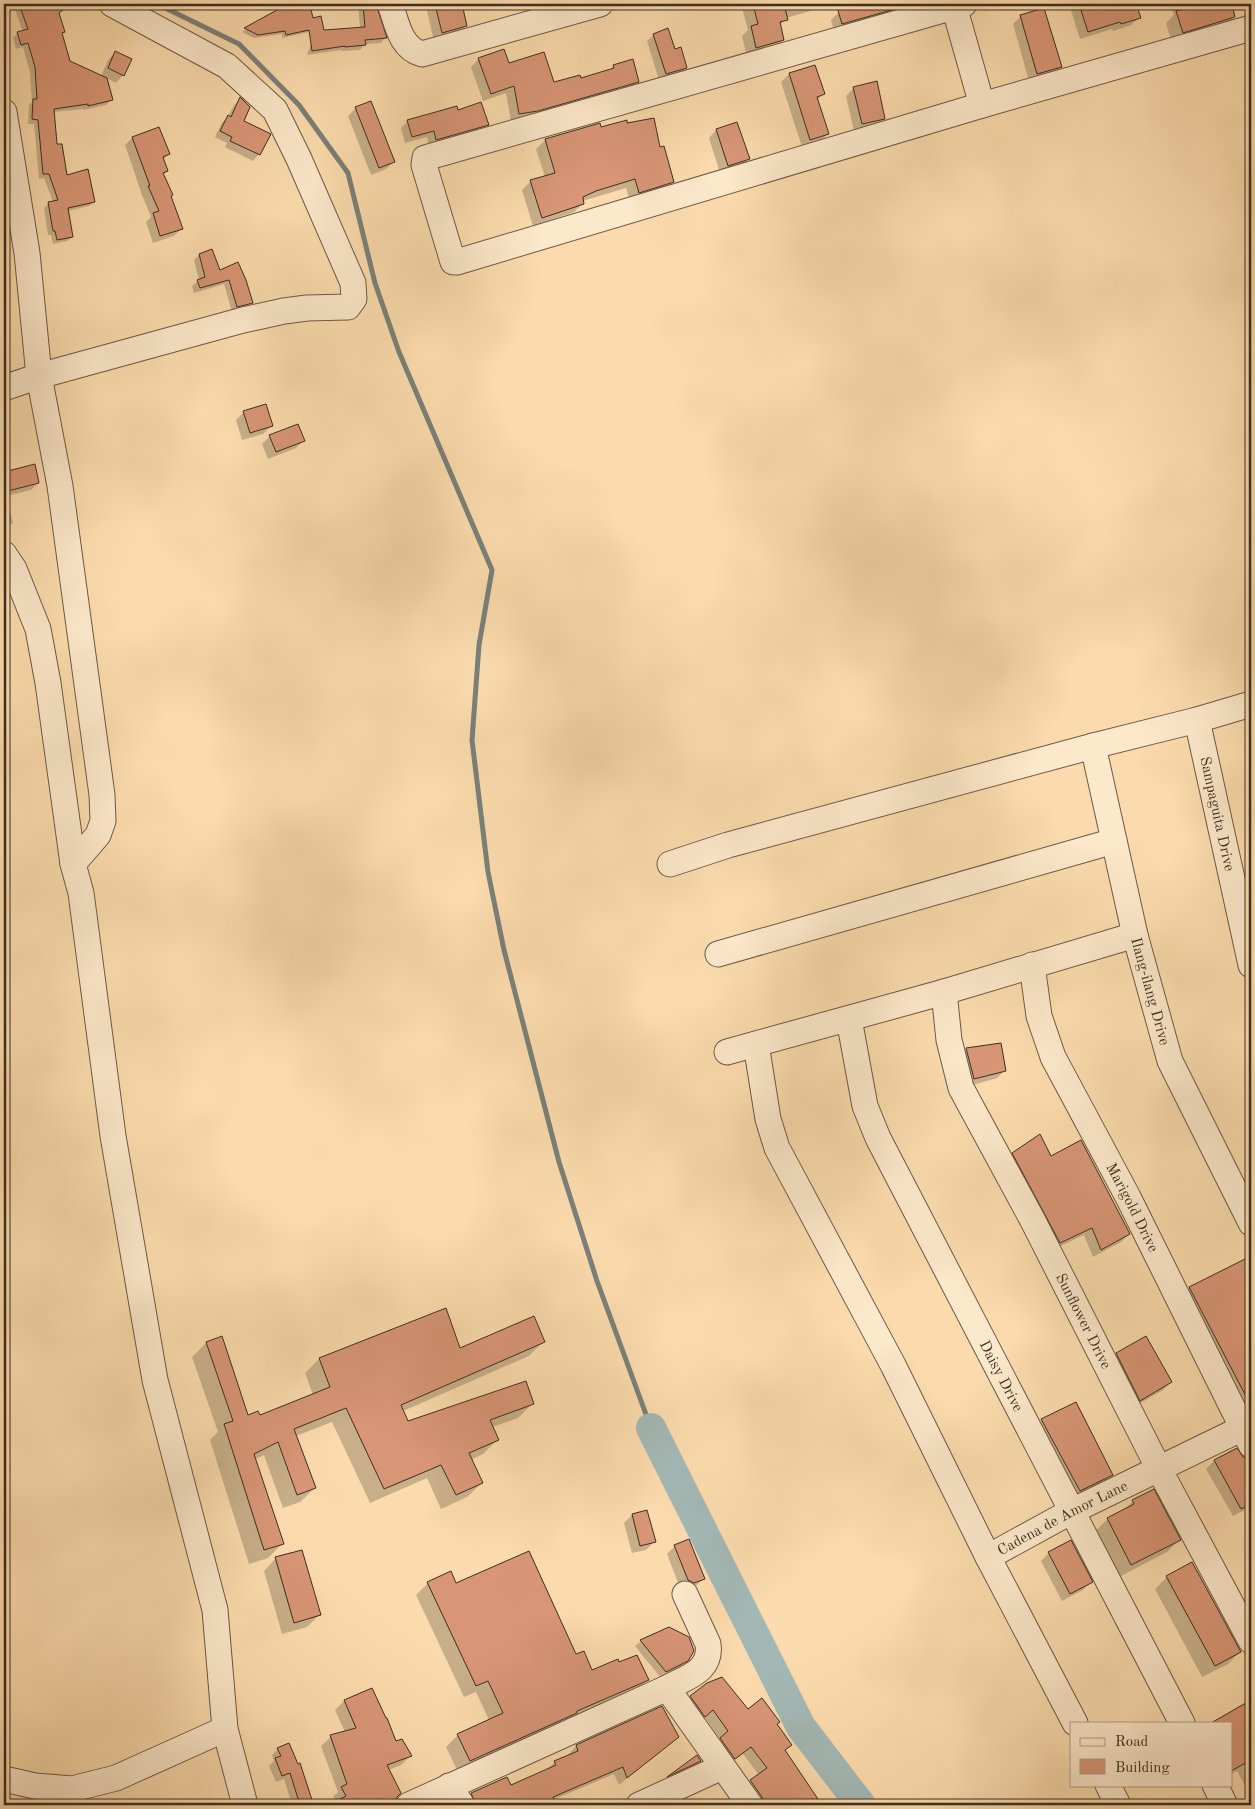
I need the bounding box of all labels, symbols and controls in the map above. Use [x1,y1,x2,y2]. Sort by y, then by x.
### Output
street label: Sampaguita Drive [1196,755,1236,873]
street label: Ilang-ilang Drive [1127,936,1171,1047]
street label: Marigold Drive [1102,1161,1160,1255]
street label: Sunflower Drive [1052,1271,1113,1372]
street label: Daisy Drive [976,1338,1025,1415]
street label: Cadena de Amor Lane [995,1479,1130,1559]
legend [1070,1722,1232,1786]
text: Road [1115,1735,1149,1750]
text: Building [1115,1761,1170,1776]

